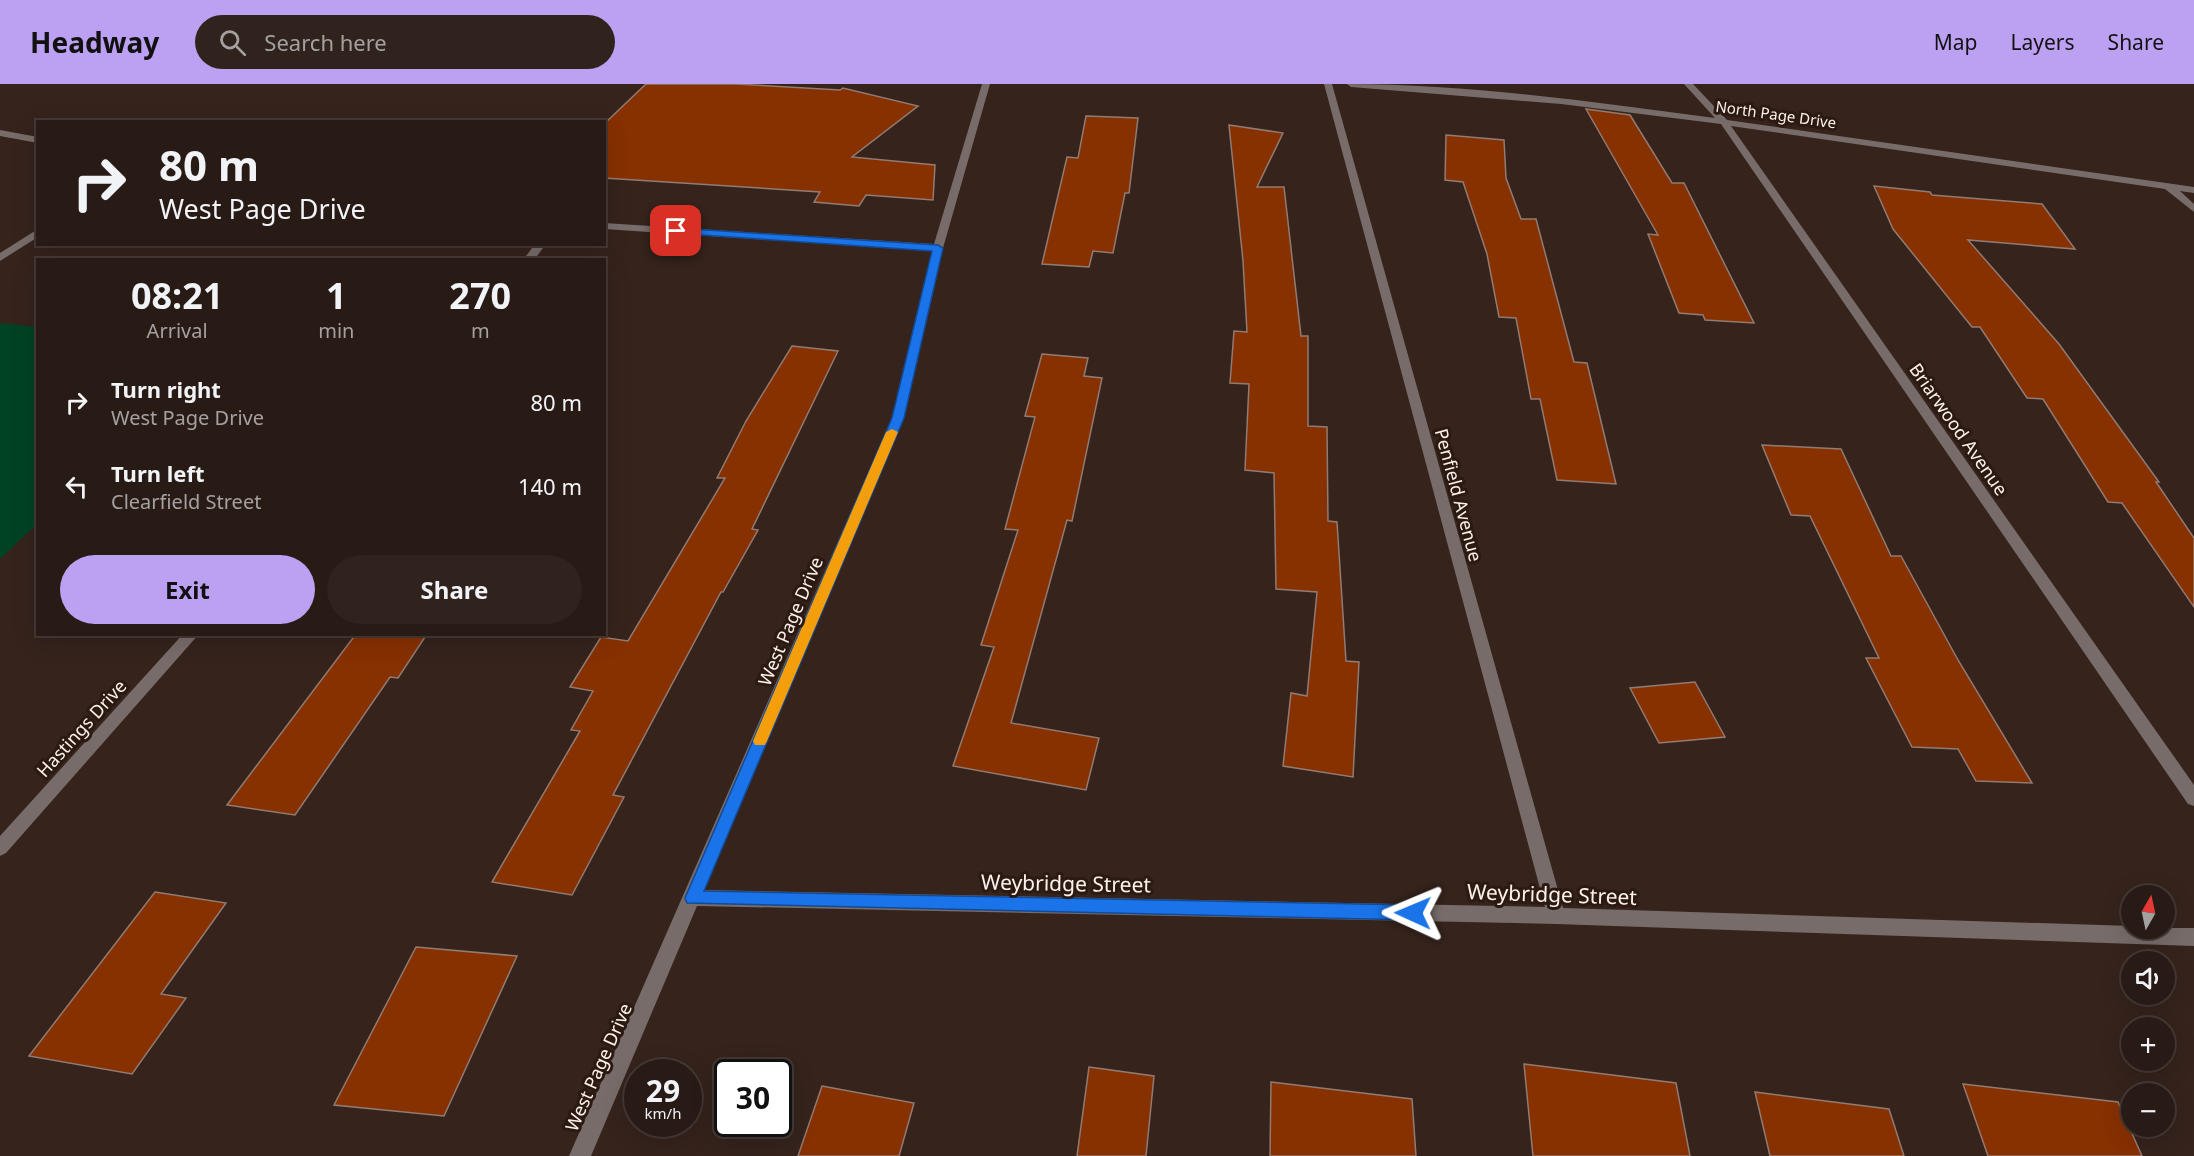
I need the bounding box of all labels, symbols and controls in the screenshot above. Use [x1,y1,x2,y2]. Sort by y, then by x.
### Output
search box [195,15,615,69]
text: Headway [30,23,159,61]
icon: search [216,26,249,59]
text: Search here [264,27,387,57]
text: Map [1934,28,1978,56]
text: Layers [2011,28,2075,56]
text: Share [2108,28,2164,56]
street label: North Page Drive [1714,96,1838,132]
text: 80 m [159,136,259,193]
icon: right [60,144,138,222]
text: West Page Drive [159,190,366,227]
pin [650,205,701,256]
icon: arrive [659,214,692,247]
text: 08:21 [131,271,223,320]
text: 1 [326,271,347,320]
text: 270 [449,271,511,320]
text: Arrival [147,317,208,344]
text: min [318,317,354,344]
text: m [471,317,490,344]
street label: Briarwood Avenue [1904,358,2014,500]
text: Turn right [111,374,221,404]
icon: right [60,386,93,419]
text: 80 m [531,387,582,417]
text: West Page Drive [111,404,264,431]
street label: Penfield Avenue [1430,426,1488,564]
text: Turn left [111,458,205,488]
icon: left [60,470,93,503]
text: 140 m [518,471,582,501]
text: Clearfield Street [111,488,261,515]
street label: West Page Drive [752,553,828,689]
button: Exit [60,555,315,624]
button: Share [327,555,582,624]
street label: Hastings Drive [31,674,131,782]
street label: Weybridge Street [981,868,1152,898]
street label: Weybridge Street [1467,877,1638,911]
position arrow [1381,881,1445,945]
north arrow [2121,885,2175,939]
map controls [2121,885,2175,1137]
button: sound [2121,951,2175,1005]
street label: West Page Drive [559,999,637,1135]
button: + [2121,1017,2175,1071]
speed limit sign: 30 [714,1059,792,1137]
text: 29 [646,1070,680,1111]
button: − [2121,1083,2175,1137]
text: km/h [645,1103,681,1123]

